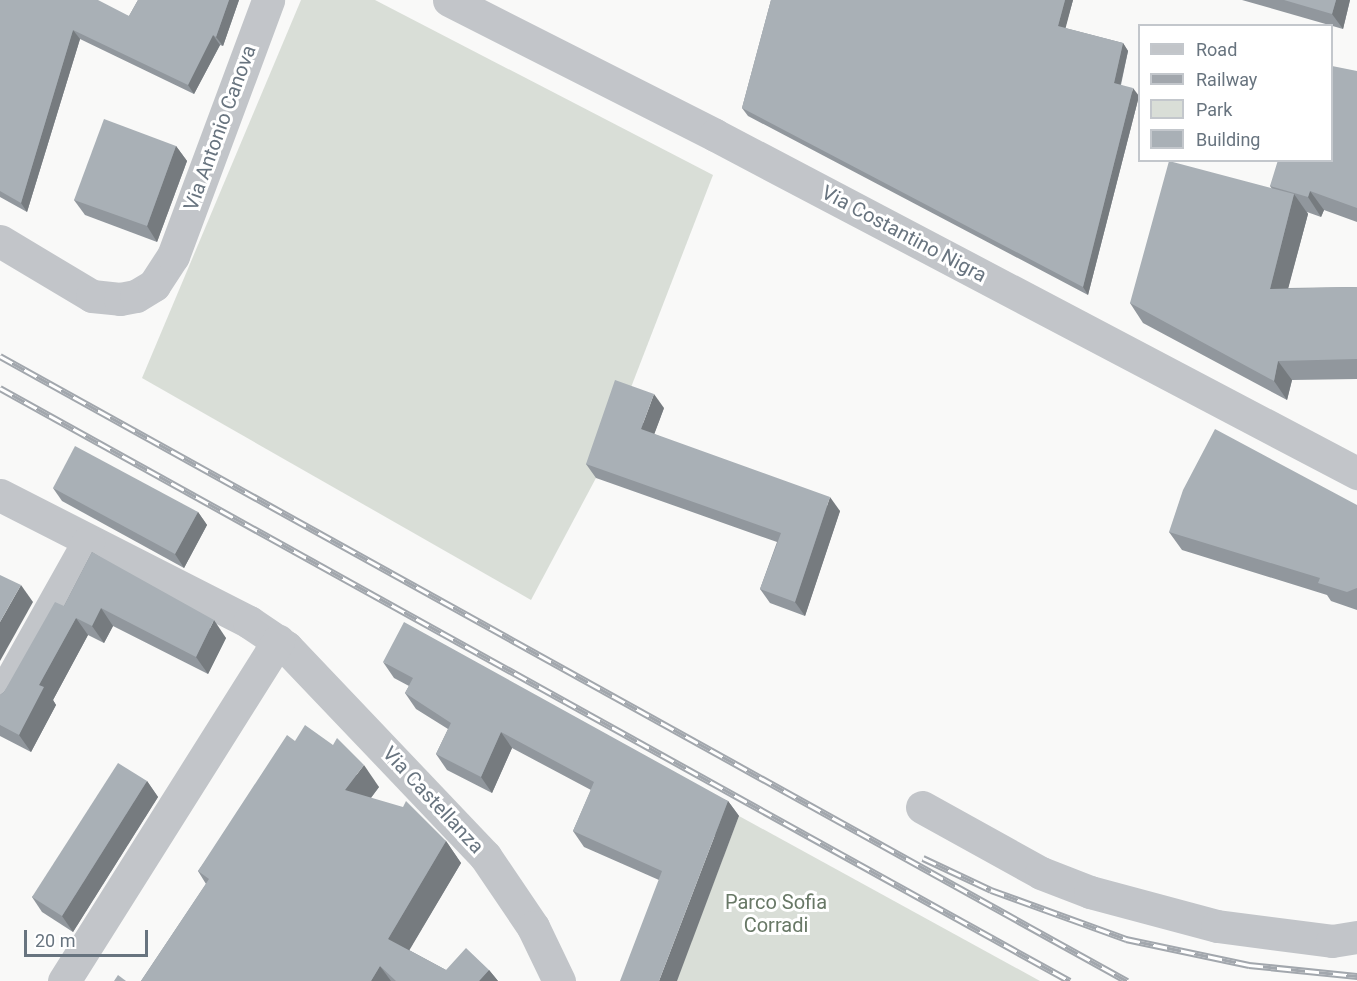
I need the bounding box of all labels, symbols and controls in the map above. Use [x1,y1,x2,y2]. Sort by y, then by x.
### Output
legend [1138,24,1333,162]
text: Road [1196,39,1237,60]
street label: Via Antonio Canova [179,42,261,214]
text: Railway [1196,69,1257,90]
text: Park [1196,99,1232,120]
text: Building [1196,129,1260,150]
street label: Via Costantino Nigra [818,180,990,288]
street label: Via Castellanza [377,742,489,858]
park label: Parco Sofia Corradi [725,890,827,937]
scale bar [27,918,152,956]
text: 20 m [35,930,75,951]

